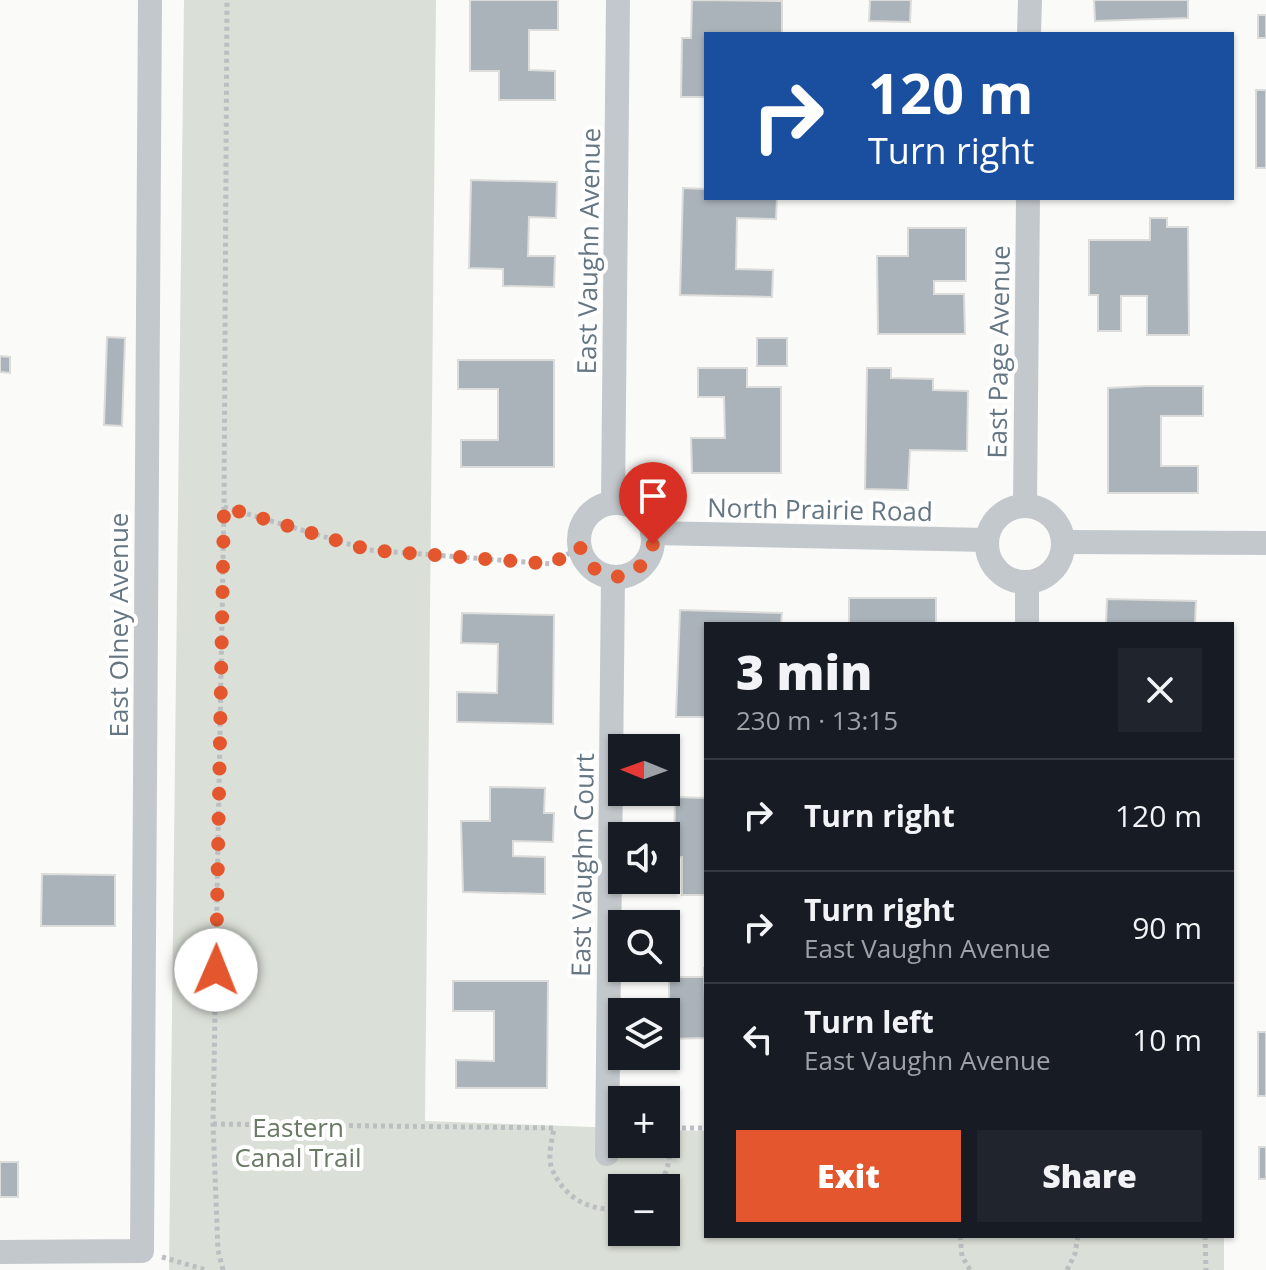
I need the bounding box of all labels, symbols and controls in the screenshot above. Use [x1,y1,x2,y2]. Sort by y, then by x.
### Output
text: 120 m [868,54,1034,130]
icon: right [736,64,840,168]
text: Turn right [868,126,1034,175]
street label: East Vaughn Avenue [568,127,608,375]
street label: East Page Avenue [978,245,1018,459]
pin [619,462,687,544]
icon: arrive [631,474,675,518]
street label: North Prairie Road [707,489,933,529]
street label: East Olney Avenue [100,513,136,737]
text: 3 min [736,639,872,704]
button: close [1118,648,1202,732]
text: 230 m · 13:15 [736,702,898,738]
north arrow [608,734,680,806]
map controls [608,734,680,1246]
street label: East Vaughn Court [562,753,602,977]
icon: right [736,793,780,837]
text: Turn right [804,795,955,836]
text: 120 m [1115,795,1202,836]
button: sound [608,822,680,894]
text: Turn right [804,889,955,930]
icon: right [736,905,780,949]
text: 90 m [1132,907,1202,948]
button: search [608,910,680,982]
position arrow [174,928,258,1012]
text: East Vaughn Avenue [804,930,1050,966]
button: layers [608,998,680,1070]
text: Turn left [804,1001,934,1042]
icon: left [736,1017,780,1061]
text: 10 m [1132,1019,1202,1060]
text: East Vaughn Avenue [804,1042,1050,1078]
button: + [608,1086,680,1158]
park label: Eastern Canal Trail [234,1109,362,1175]
button: Exit [736,1130,961,1222]
button: Share [977,1130,1202,1222]
button: − [608,1174,680,1246]

